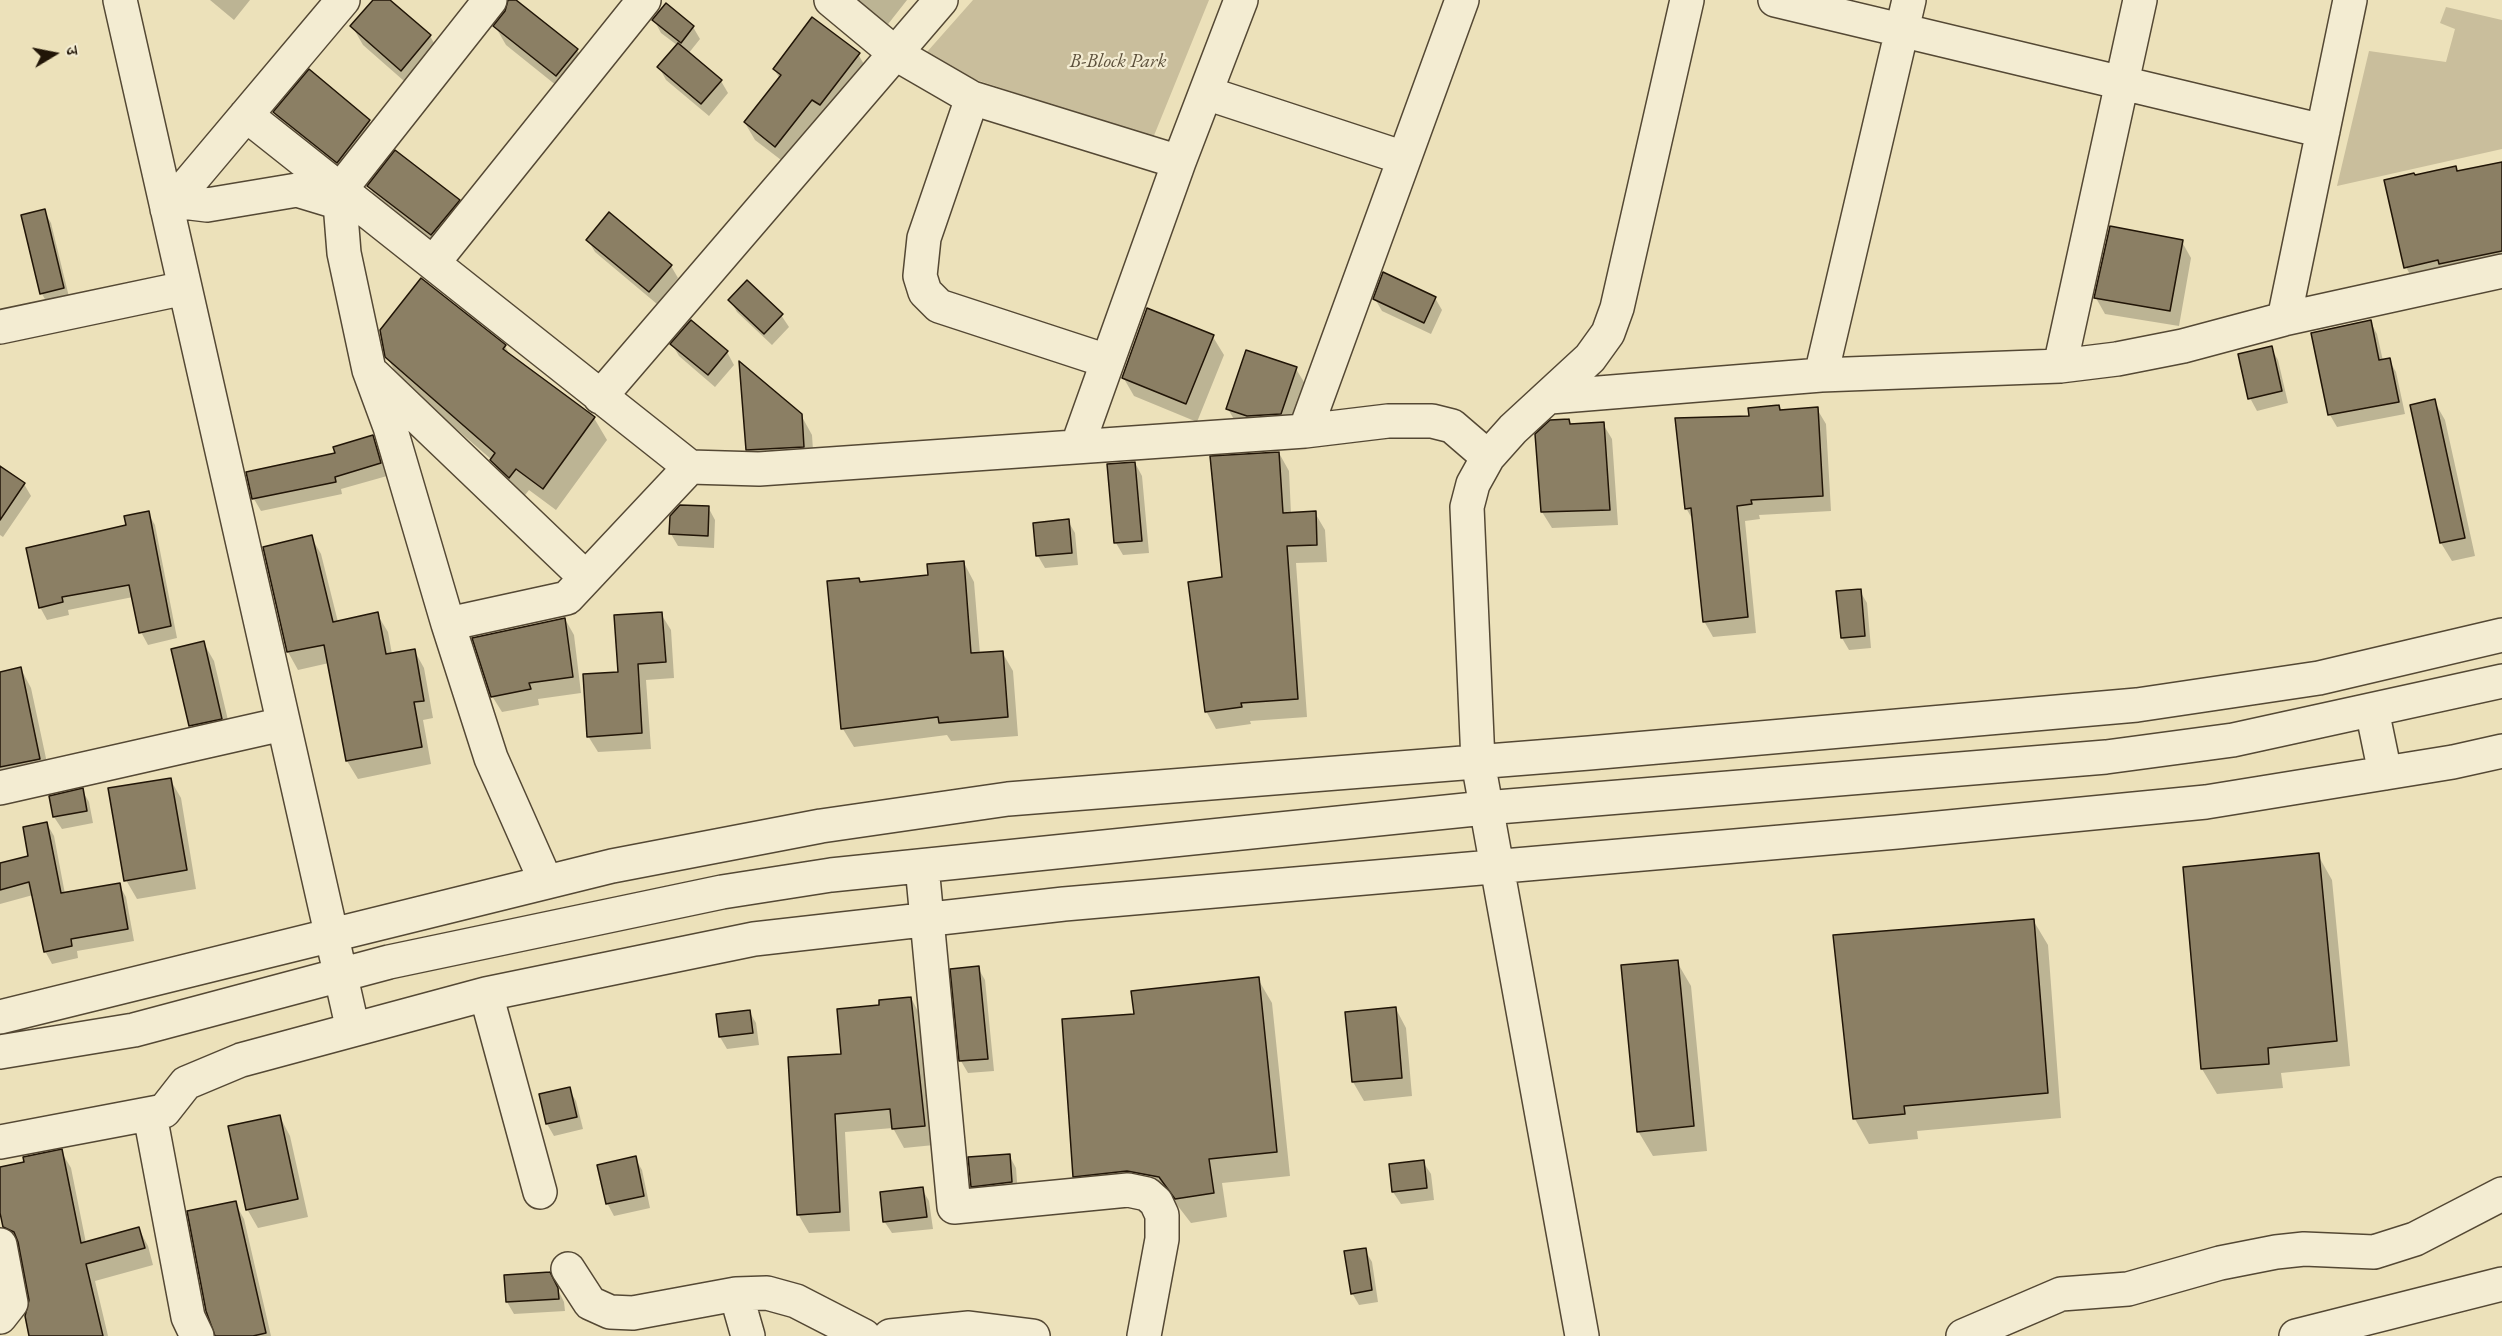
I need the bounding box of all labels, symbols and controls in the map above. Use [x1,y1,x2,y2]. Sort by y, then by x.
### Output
north arrow [24,24,84,84]
text: उ [61,45,83,57]
park label: B-Block Park [1069,50,1167,74]

